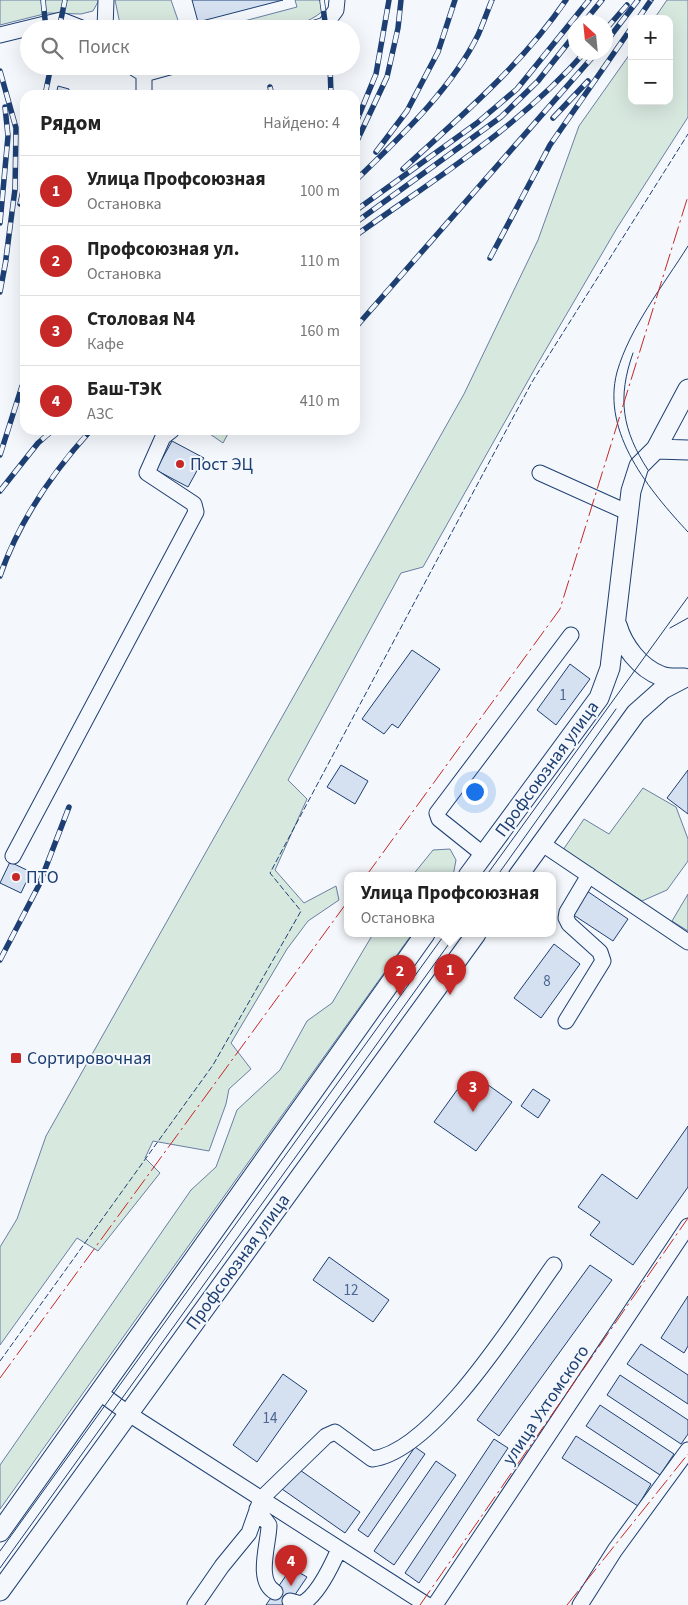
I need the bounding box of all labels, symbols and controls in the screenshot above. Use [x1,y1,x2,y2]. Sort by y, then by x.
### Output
north arrow [568,15,613,60]
map controls [628,15,673,105]
button: + [628,15,673,60]
search box [20,20,360,75]
icon: search [38,34,66,62]
text: Поиск [78,34,129,61]
button: − [628,60,673,105]
text: Рядом [40,108,101,138]
text: Найдено: 4 [263,112,340,134]
text: Улица Профсоюзная [87,166,266,193]
text: 1 [52,180,60,202]
text: 100 m [300,180,340,202]
text: Остановка [87,193,161,215]
text: Профсоюзная ул. [87,236,239,263]
text: 2 [52,250,60,272]
text: 110 m [300,250,340,272]
text: Остановка [87,263,161,285]
text: Столовая N4 [87,306,195,333]
text: 3 [52,320,60,342]
text: 160 m [300,320,340,342]
text: Кафе [87,333,124,355]
text: Баш-ТЭК [87,376,162,403]
text: 4 [52,390,60,412]
text: 410 m [300,390,340,412]
text: АЗС [87,403,114,425]
place label: Пост ЭЦ [190,452,254,477]
marker: Пост ЭЦ [174,458,186,470]
house number: 1 [559,685,567,706]
street label: Профсоюзная улица [489,696,605,842]
your location [462,779,488,805]
place label: ПТО [26,865,59,890]
marker: ПТО [10,871,22,883]
popup [344,872,556,937]
text: Улица Профсоюзная [361,880,539,907]
text: Остановка [361,907,435,929]
pin: 1 [434,954,466,995]
pin: 2 [384,955,416,996]
house number: 8 [543,971,551,992]
place label: Сортировочная [27,1046,151,1071]
marker: Сортировочная [9,1051,23,1065]
pin: 3 [457,1071,489,1112]
street label: Профсоюзная улица [180,1189,296,1335]
house number: 12 [344,1280,358,1301]
street label: улица Ухтомского [497,1340,595,1470]
house number: 14 [263,1408,278,1429]
pin: 4 [275,1545,307,1586]

